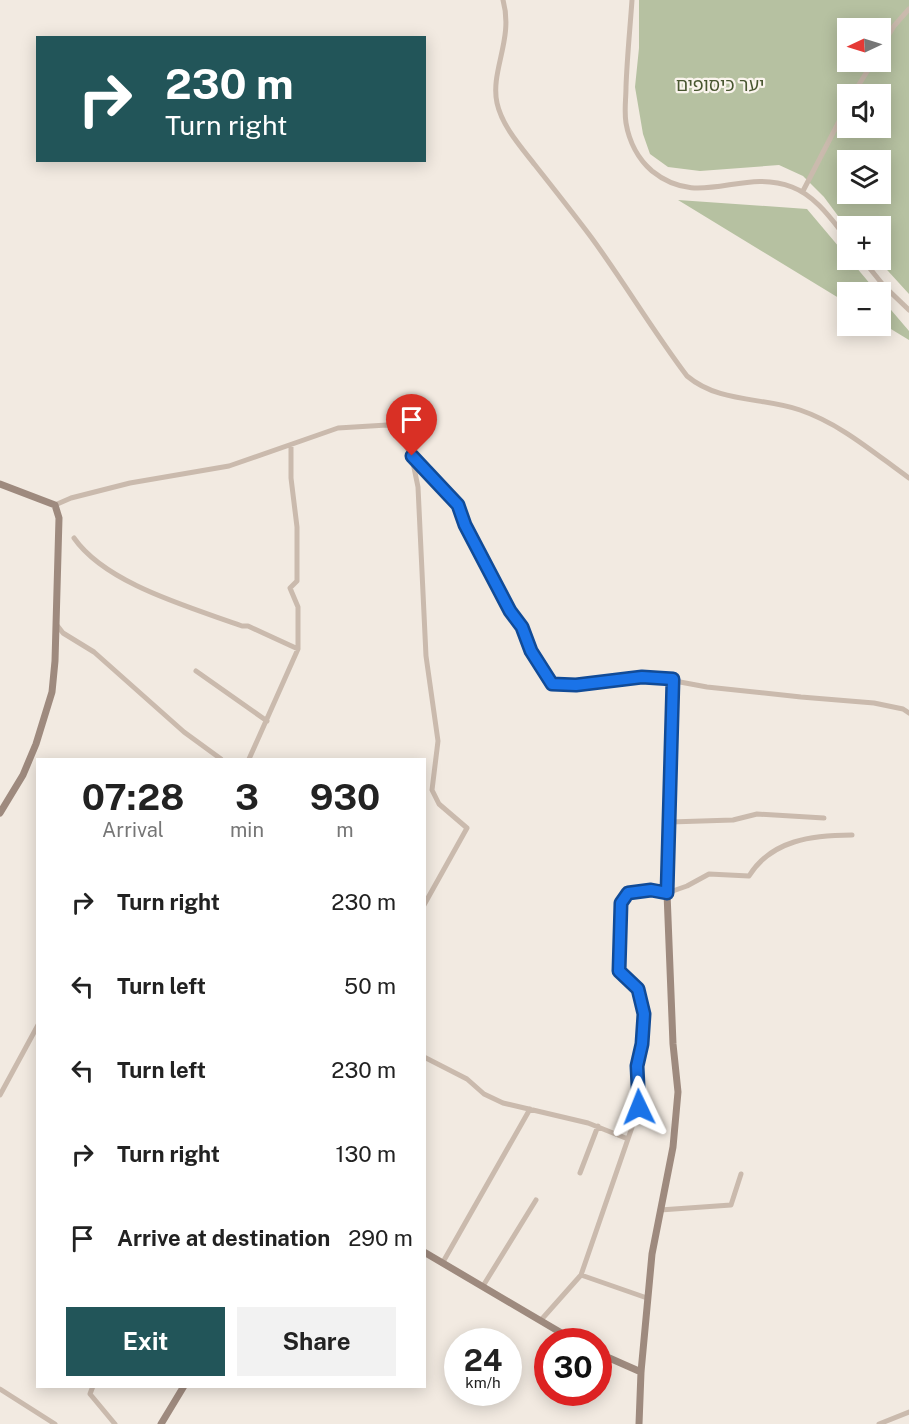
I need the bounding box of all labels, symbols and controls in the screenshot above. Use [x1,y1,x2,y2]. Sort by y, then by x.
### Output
north arrow [837,18,891,72]
map controls [837,18,891,336]
text: 230 m [165,59,294,108]
icon: right [66,60,144,138]
park label: יער כיסופים [676,74,764,95]
button: sound [837,84,891,138]
text: Turn right [165,109,288,141]
button: layers [837,150,891,204]
button: + [837,216,891,270]
button: − [837,282,891,336]
pin [386,394,437,456]
icon: arrive [395,403,428,436]
text: 07:28 [82,776,184,818]
text: 3 [235,776,259,818]
text: 930 [310,776,380,818]
text: Arrival [102,818,164,842]
text: min [230,818,264,842]
text: m [336,818,354,842]
icon: right [66,886,99,919]
text: Turn right [117,889,220,915]
text: 230 m [331,889,396,915]
icon: left [66,970,99,1003]
text: Turn left [117,973,206,999]
text: 50 m [344,973,396,999]
icon: left [66,1054,99,1087]
text: Turn left [117,1057,206,1083]
text: 230 m [331,1057,396,1083]
position arrow [607,1075,671,1139]
icon: right [66,1138,99,1171]
text: Turn right [117,1141,220,1167]
text: 130 m [335,1141,396,1167]
icon: arrive [66,1222,99,1255]
text: Arrive at destination [117,1225,330,1251]
text: 290 m [348,1225,413,1251]
button: Exit [66,1307,225,1376]
button: Share [237,1307,396,1376]
speed limit sign: 30 [534,1328,612,1406]
text: 24 [464,1342,502,1378]
text: km/h [465,1374,501,1391]

